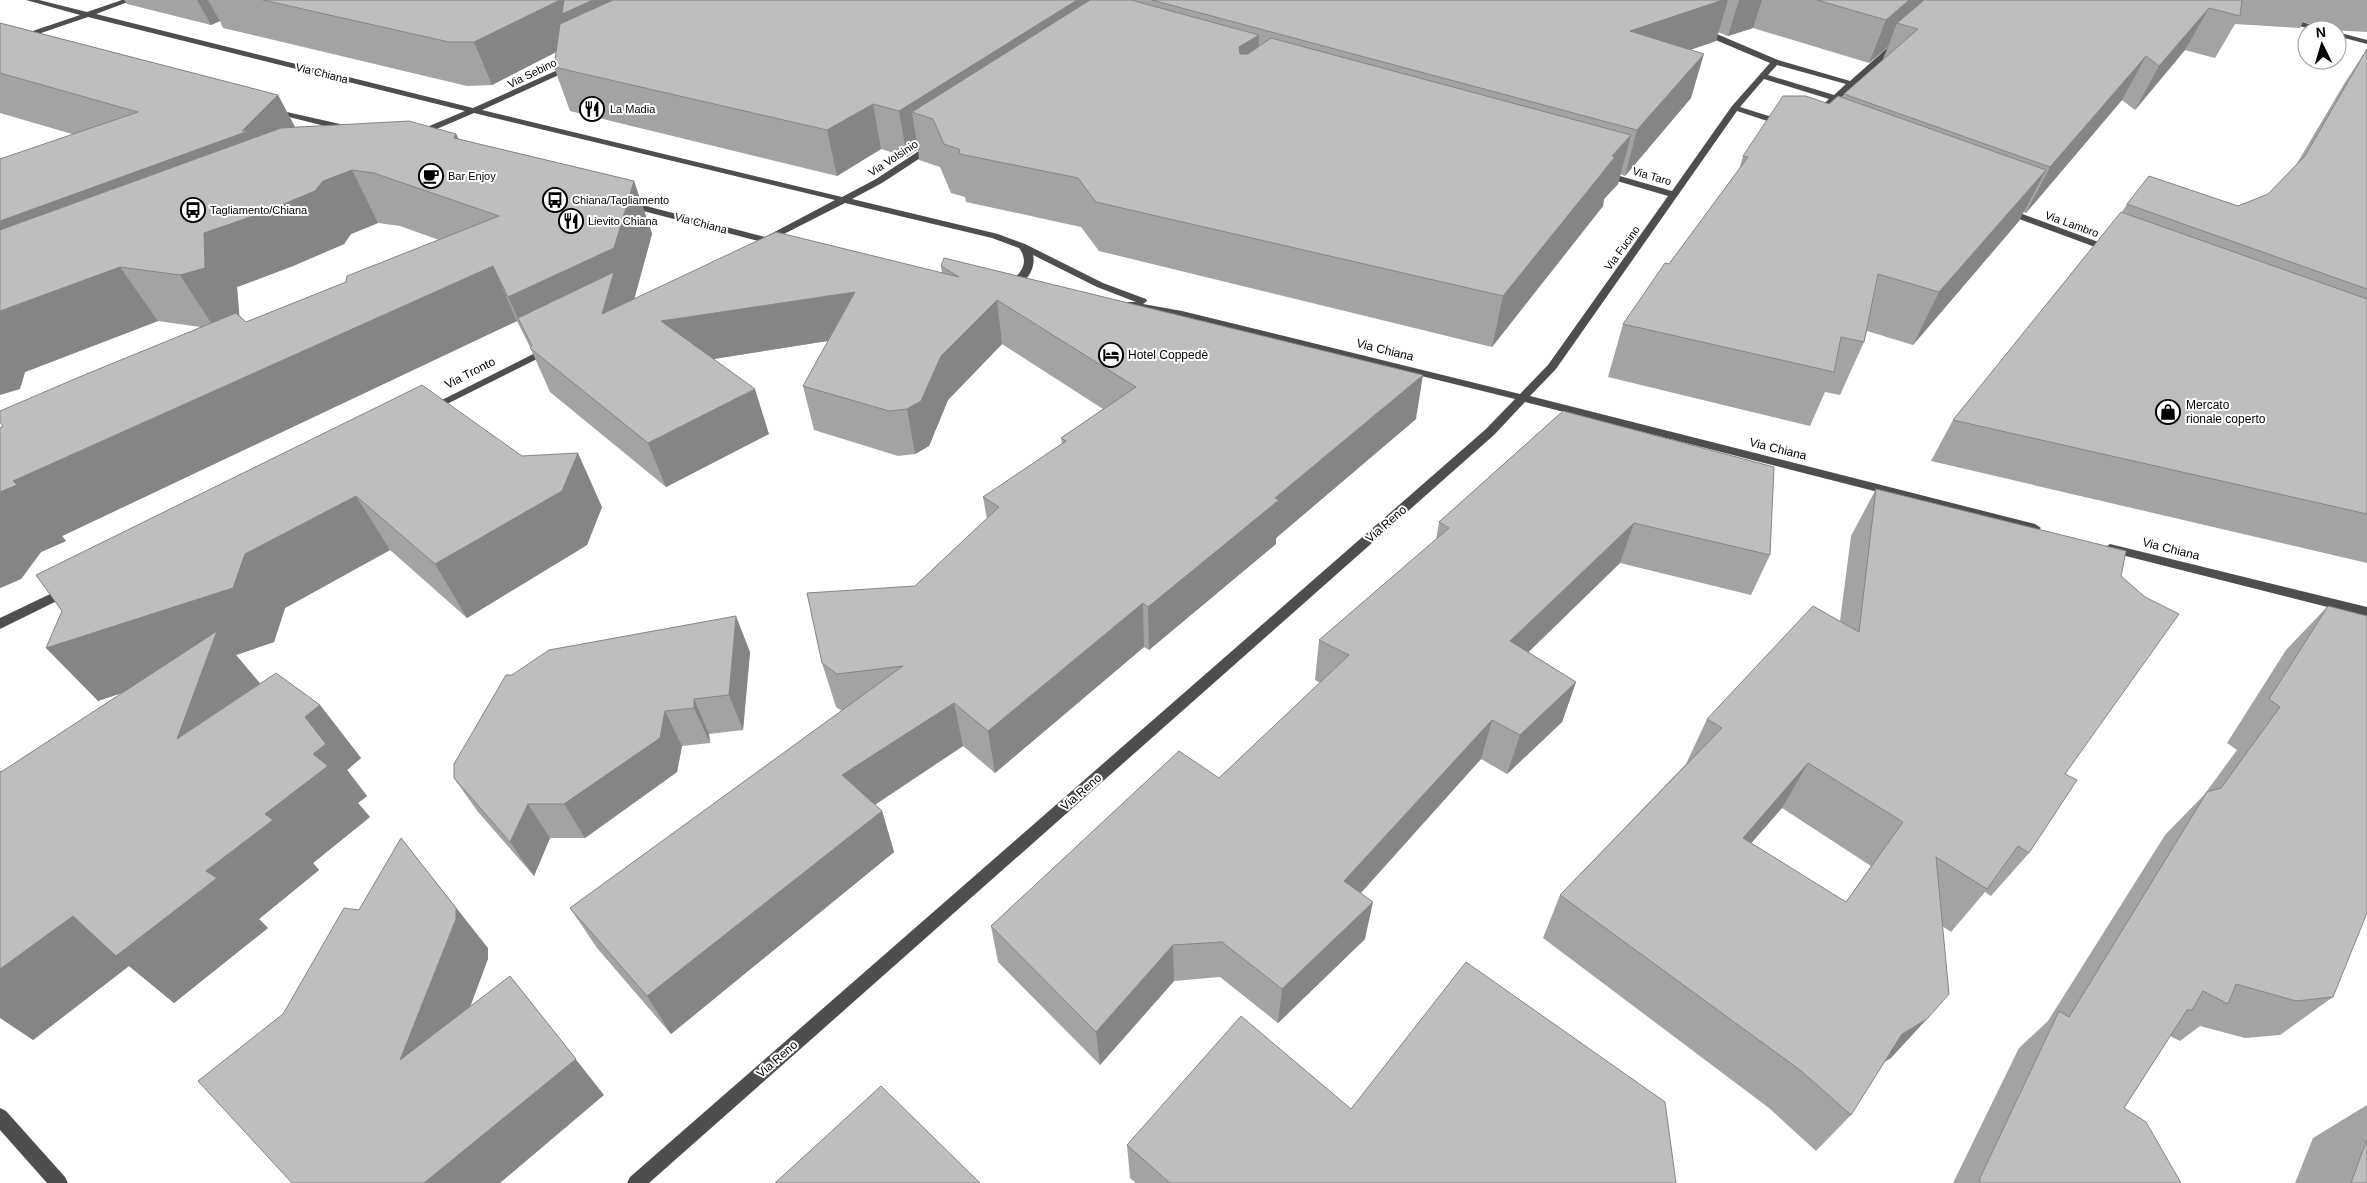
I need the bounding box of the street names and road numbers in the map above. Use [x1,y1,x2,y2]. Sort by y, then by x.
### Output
street label: Via Sebino [506,56,558,90]
street label: Via Chiana [295,61,350,86]
street label: Via Volsinio [866,138,920,178]
street label: Via Taro [1631,165,1673,187]
street label: Via Lambro [2044,209,2100,239]
street label: Via Chiana [674,210,729,236]
street label: Via Fucino [1602,224,1642,272]
street label: Via Chiana [1355,336,1415,364]
street label: Via Tronto [443,354,498,392]
street label: Via Chiana [1748,435,1808,463]
street label: Via Reno [1363,502,1409,545]
street label: Via Chiana [2141,535,2201,563]
street label: Via Reno [1058,770,1104,813]
street label: Via Reno [754,1037,800,1080]

